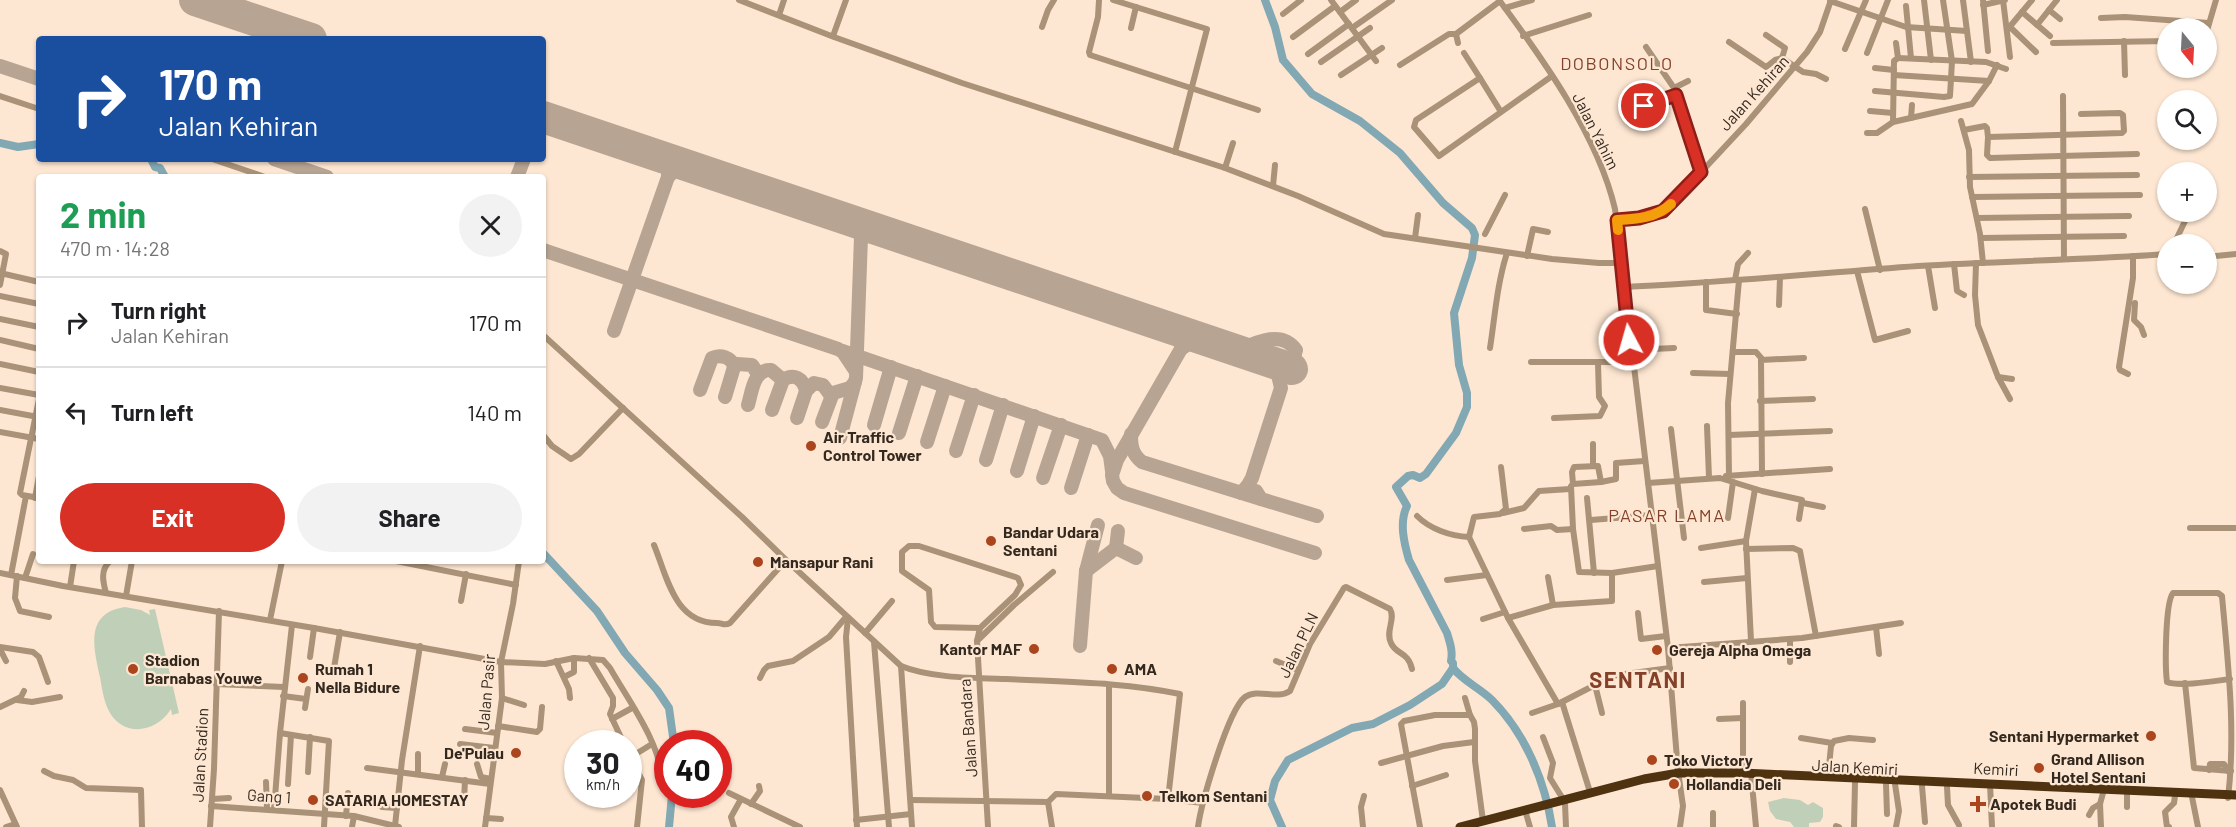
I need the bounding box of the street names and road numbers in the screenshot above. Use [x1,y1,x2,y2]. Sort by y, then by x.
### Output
street label: Jalan Kehiran [1715,51,1792,134]
street label: Jalan Yahim [1569,89,1624,172]
street label: Jalan PLN [1274,609,1322,681]
street label: Jalan Pasir [473,653,498,731]
street label: Jalan Bandara [955,678,980,778]
street label: Jalan Stadion [188,707,211,803]
street label: Jalan Kemiri [1811,755,1899,778]
street label: Kemiri [1973,758,2019,779]
street label: Gang 1 [246,784,292,807]

